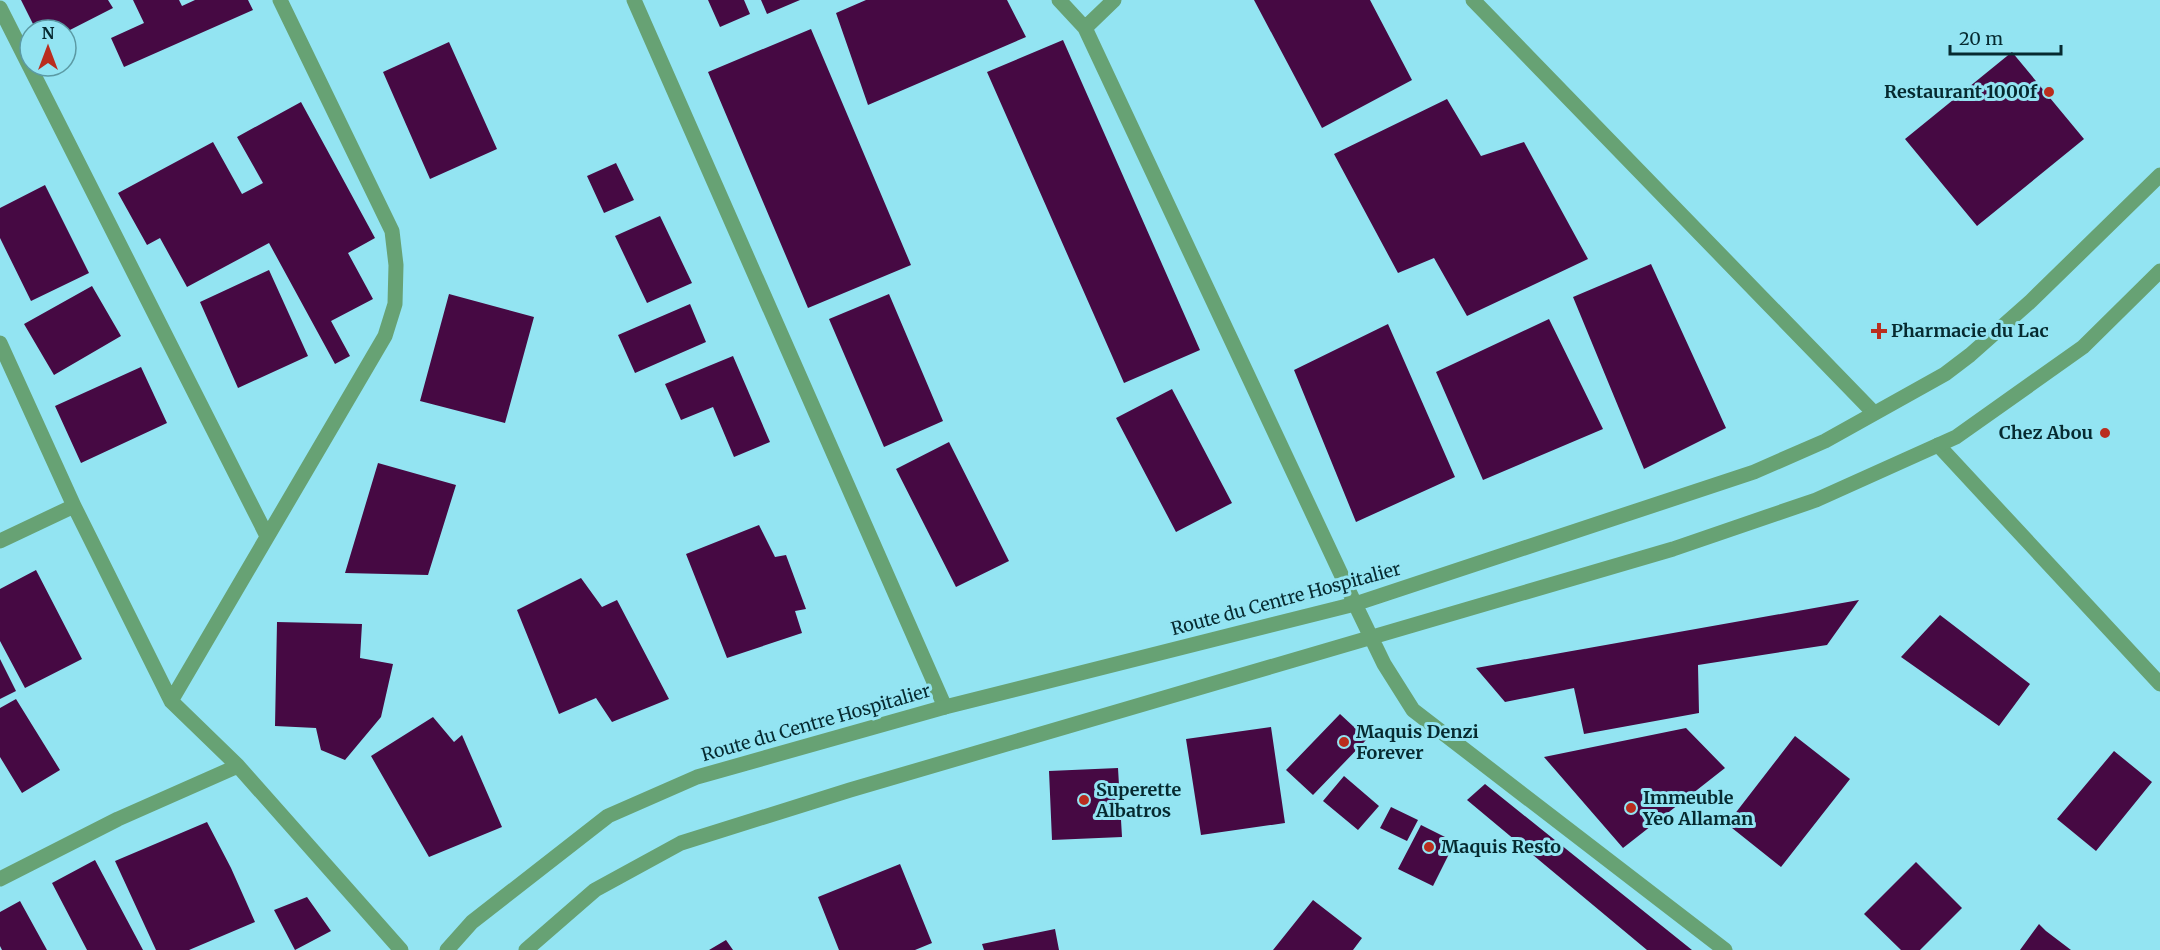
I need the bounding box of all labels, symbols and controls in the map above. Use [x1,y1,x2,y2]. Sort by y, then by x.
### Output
north arrow [18,18,78,78]
scale bar [1950,18,2061,56]
text: N [42,23,55,43]
text: 20 m [1959,27,2003,50]
place label: Restaurant 1000f [1884,80,2038,103]
marker: Restaurant 1000f [2042,85,2056,99]
place label: Pharmacie du Lac [1891,319,2049,342]
marker: Pharmacie du Lac [1872,324,1886,338]
place label: Chez Abou [1999,421,2093,444]
marker: Chez Abou [2098,426,2112,440]
street label: Route du Centre Hospitalier [1168,557,1403,640]
street label: Route du Centre Hospitalier [699,679,933,766]
place label: Maquis Denzi Forever [1356,720,1479,764]
marker: Maquis Denzi Forever [1337,735,1351,749]
place label: Superette Albatros [1095,778,1181,822]
place label: Immeuble Yeo Allaman [1642,786,1753,830]
marker: Superette Albatros [1077,793,1091,807]
marker: Immeuble Yeo Allaman [1624,801,1638,815]
place label: Maquis Resto [1441,835,1561,858]
marker: Maquis Resto [1422,840,1436,854]

